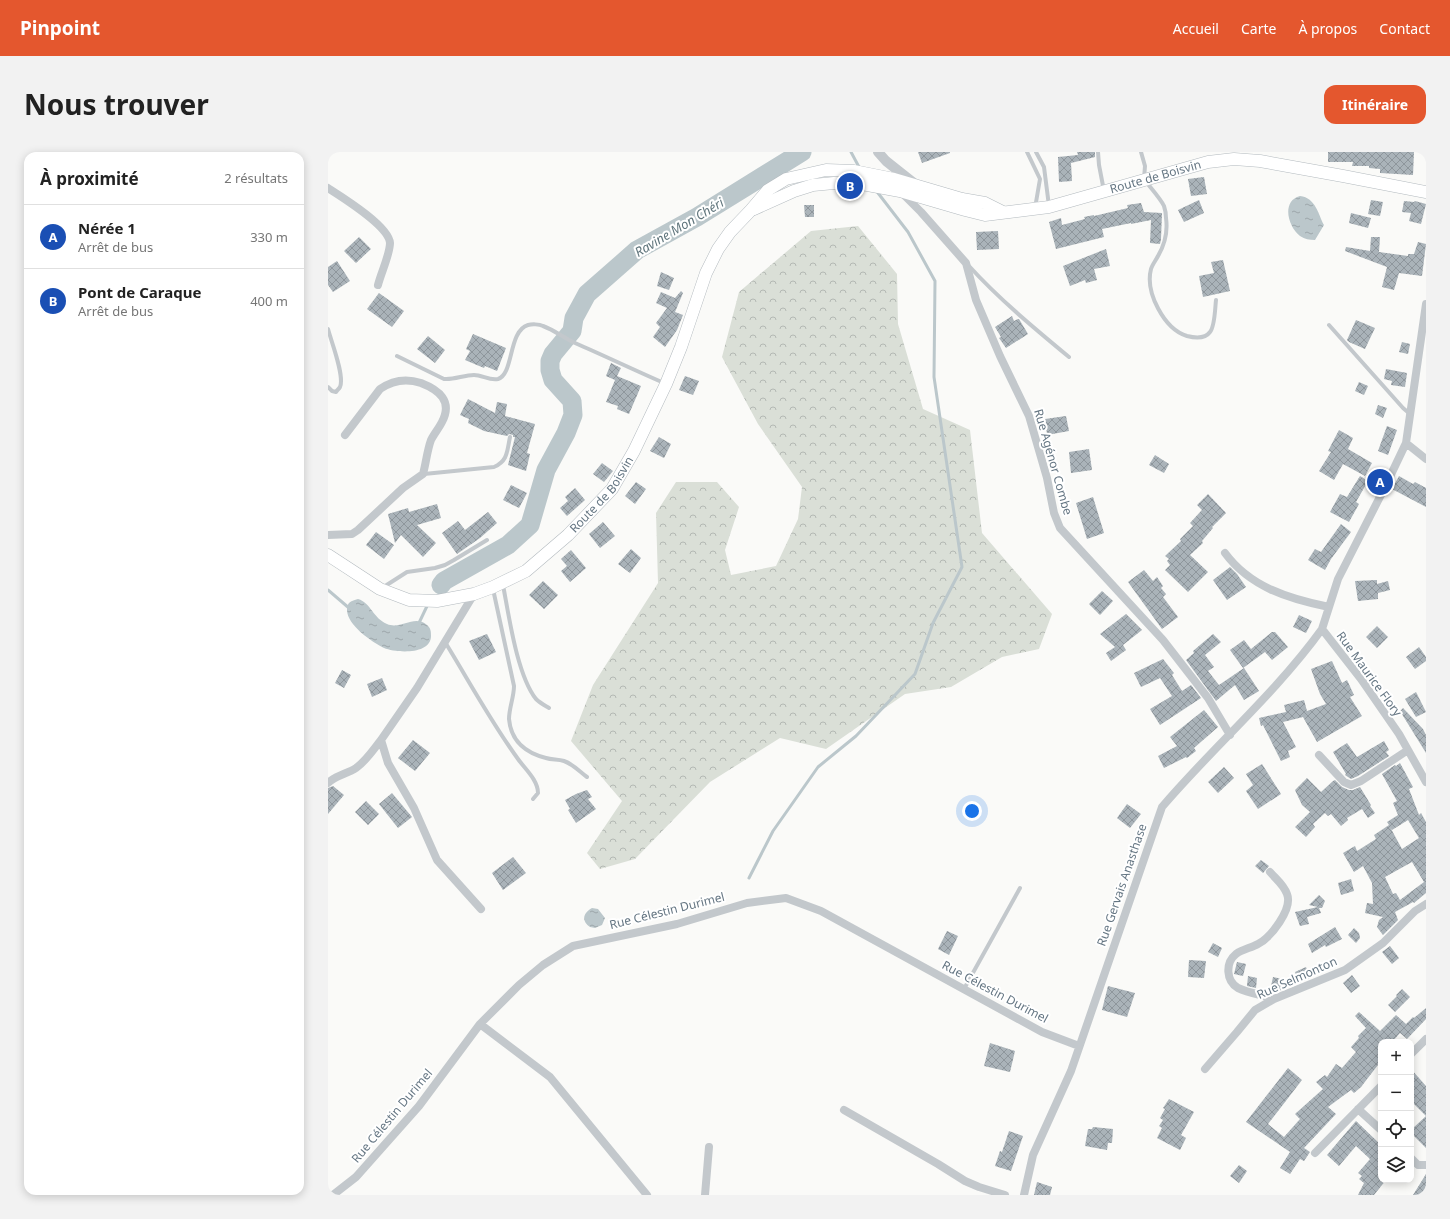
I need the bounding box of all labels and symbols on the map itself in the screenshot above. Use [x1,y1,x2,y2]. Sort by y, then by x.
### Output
street label: Route de Boisvin [1108,155,1203,197]
pin: B [837,171,863,201]
water label: Ravine Mon Chéri [631,193,727,261]
street label: Rue Agénor Combe [1030,407,1077,517]
street label: Route de Boisvin [566,453,637,536]
pin: A [1367,467,1393,497]
street label: Rue Maurice Flory [1333,628,1407,720]
your location [962,801,982,821]
street label: Rue Gervais Anasthase [1093,821,1151,948]
street label: Rue Célestin Durimel [608,888,726,933]
street label: Rue Selmonton [1254,952,1340,1003]
street label: Rue Célestin Durimel [939,956,1051,1027]
street label: Rue Célestin Durimel [347,1065,436,1166]

